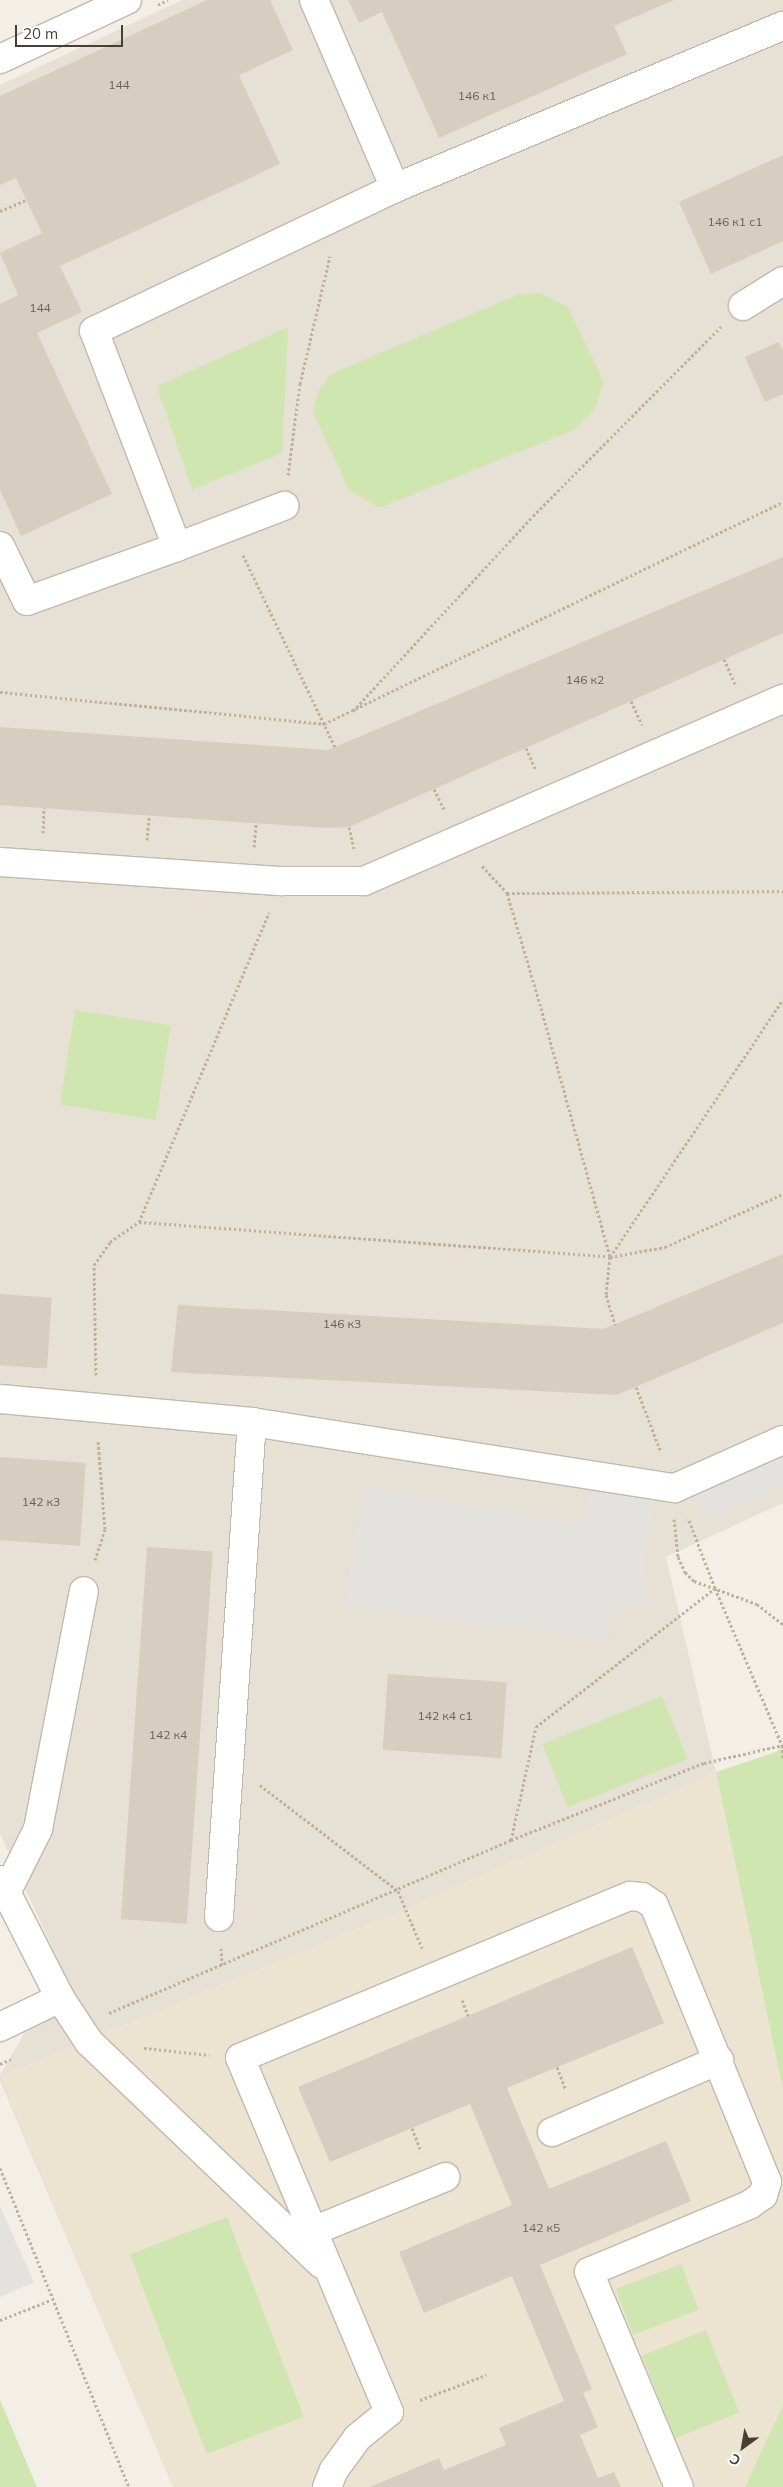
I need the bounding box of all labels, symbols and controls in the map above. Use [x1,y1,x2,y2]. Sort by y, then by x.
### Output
scale bar [18,15,125,47]
text: 20 m [23,24,58,43]
house number: 144 [108,78,130,92]
house number: 146 к1 [458,89,496,103]
house number: 146 к1 с1 [708,215,762,229]
house number: 144 [29,301,51,315]
house number: 146 к2 [566,673,604,687]
house number: 146 к3 [323,1317,361,1331]
house number: 142 к3 [22,1495,60,1509]
house number: 142 к4 с1 [418,1709,472,1723]
house number: 142 к4 [149,1728,187,1742]
house number: 142 к5 [522,2221,560,2235]
north arrow [718,2422,768,2472]
text: С [726,2450,744,2470]

